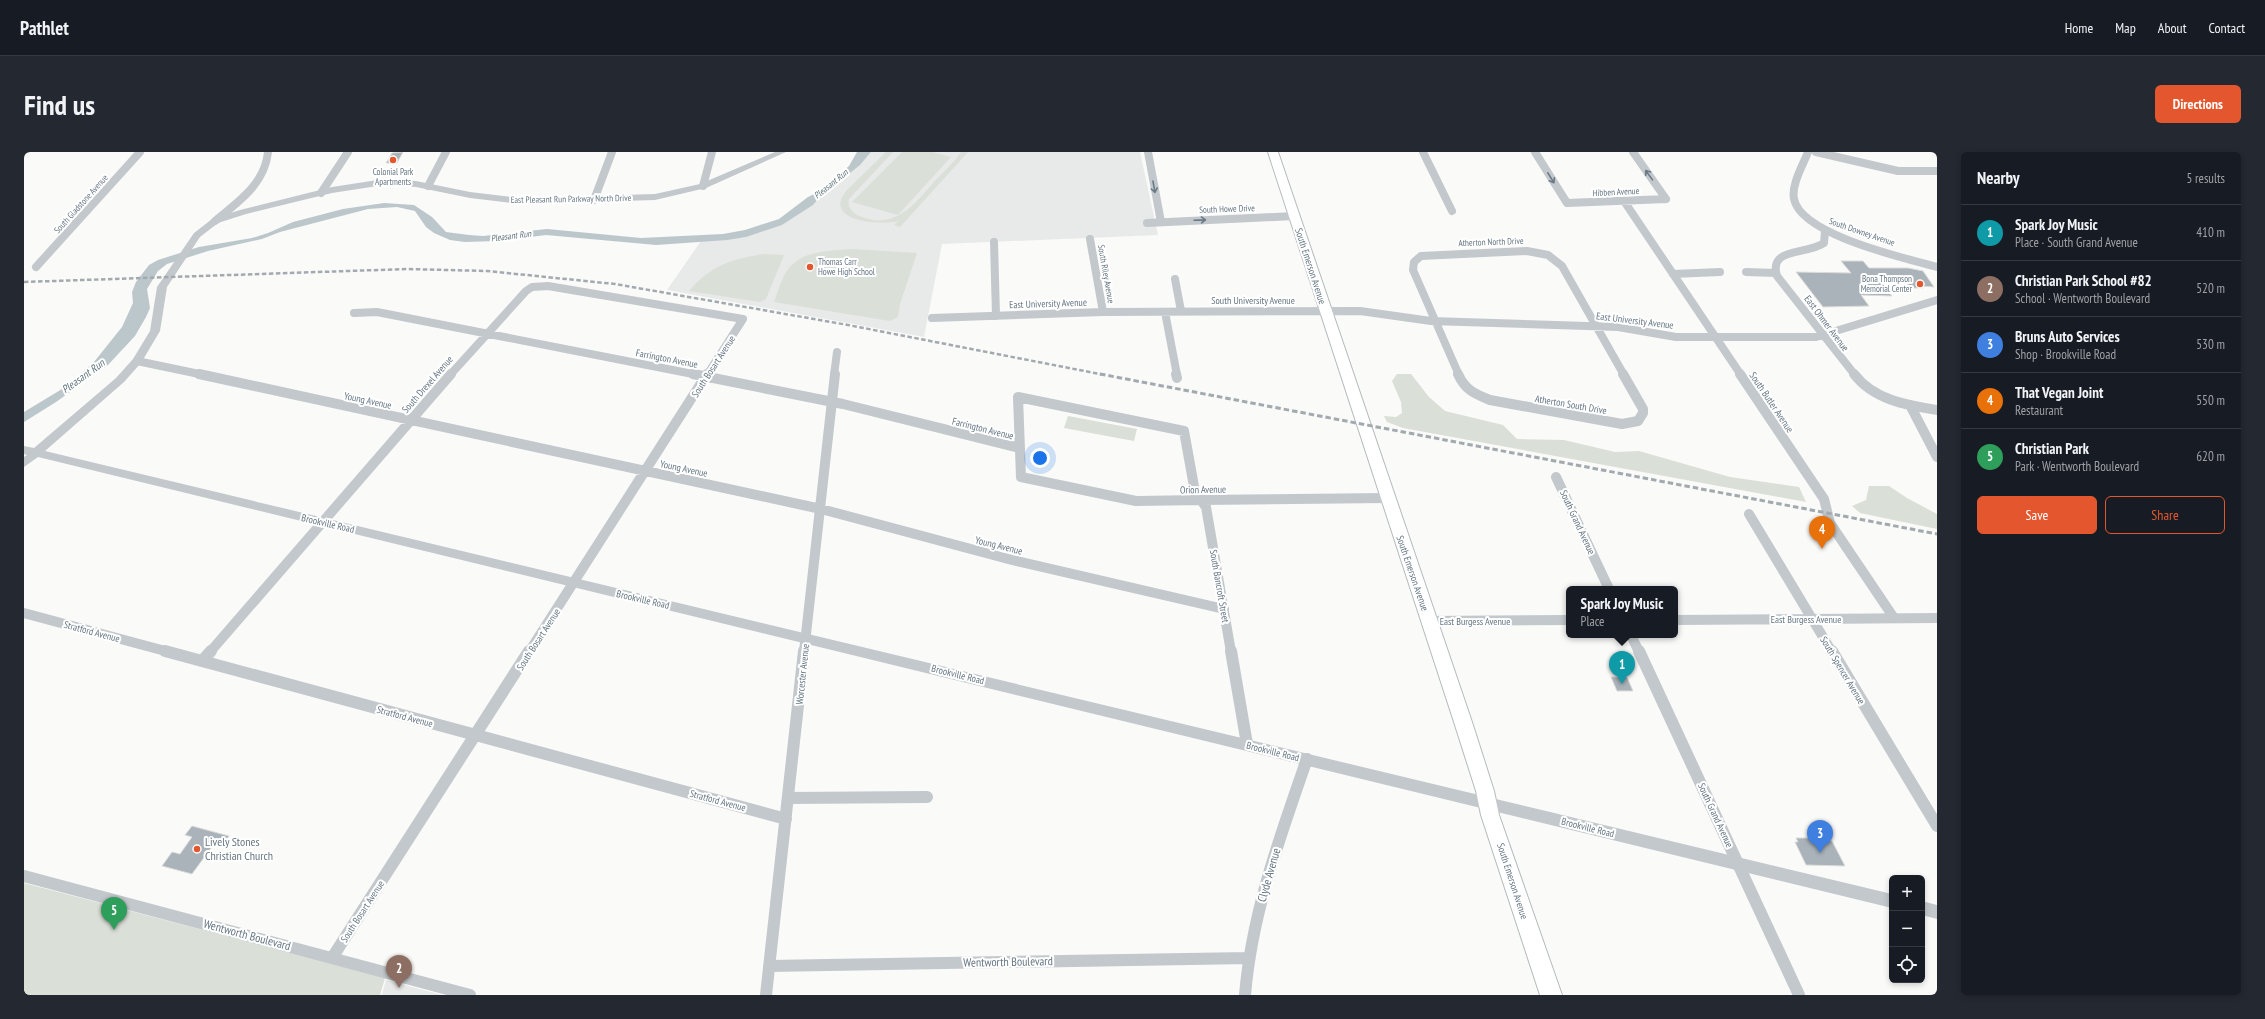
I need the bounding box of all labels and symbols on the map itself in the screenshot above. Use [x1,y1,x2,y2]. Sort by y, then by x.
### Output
marker: Colonial Park Apartments [388,155,398,165]
place label: Colonial Park Apartments [373,166,414,187]
water label: Pleasant Run [811,166,851,201]
one-way arrow [1645,170,1653,181]
street label: South Gladstone Avenue [51,172,110,235]
one-way arrow [1547,172,1555,183]
one-way arrow [1150,180,1158,193]
street label: Hibben Avenue [1592,185,1640,198]
street label: East Pleasant Run Parkway North Drive [510,192,632,205]
street label: South Howe Drive [1199,202,1255,215]
street label: South Downey Avenue [1828,215,1897,248]
one-way arrow [1193,217,1206,224]
water label: Pleasant Run [490,227,533,243]
street label: South Emerson Avenue [1292,227,1329,306]
street label: Atherton North Drive [1458,235,1524,248]
street label: South Riley Avenue [1096,244,1117,304]
place label: Thomas Carr Howe High School [818,256,876,277]
marker: Thomas Carr Howe High School [805,262,815,272]
place label: Bona Thompson Memorial Center [1861,273,1913,294]
marker: Bona Thompson Memorial Center [1915,279,1925,289]
street label: East Ohmer Avenue [1801,293,1852,354]
street label: South University Avenue [1211,294,1295,307]
street label: East University Avenue [1009,296,1087,311]
street label: East University Avenue [1595,309,1674,332]
street label: South Bosart Avenue [688,333,738,400]
street label: Farrington Avenue [635,346,699,371]
street label: South Drexel Avenue [399,353,456,416]
water label: Pleasant Run [59,355,108,396]
street label: South Butler Avenue [1747,369,1797,435]
street label: Young Avenue [343,389,393,412]
street label: Atherton South Drive [1534,392,1608,417]
street label: Farrington Avenue [951,415,1015,442]
your location [1030,448,1050,468]
street label: Young Avenue [659,457,709,480]
street label: Orion Avenue [1180,483,1226,496]
street label: South Grand Avenue [1557,488,1598,557]
street label: Brookville Road [300,511,356,536]
pin: 4 [1809,516,1835,549]
street label: Young Avenue [974,533,1024,558]
street label: South Emerson Avenue [1394,534,1432,613]
street label: South Bancroft Street [1207,549,1232,624]
street label: Brookville Road [615,587,671,612]
street label: South Bosart Avenue [513,606,563,673]
street label: East Burgess Avenue [1771,613,1841,626]
street label: East Burgess Avenue [1440,615,1510,628]
street label: Stratford Avenue [62,618,121,645]
street label: South Spencer Avenue [1817,634,1868,707]
street label: Worcester Avenue [793,643,812,705]
pin: 1 [1609,651,1635,684]
street label: Brookville Road [930,662,986,687]
street label: Stratford Avenue [375,703,434,730]
street label: Brookville Road [1245,739,1301,764]
street label: South Grand Avenue [1695,781,1736,850]
street label: Stratford Avenue [688,787,747,814]
street label: Brookville Road [1560,815,1616,840]
pin: 3 [1807,820,1833,853]
place label: Lively Stones Christian Church [205,834,273,863]
street label: South Emerson Avenue [1494,842,1531,921]
marker: Lively Stones Christian Church [192,844,202,854]
street label: Clyde Avenue [1254,846,1283,904]
street label: South Bosart Avenue [337,878,387,945]
pin: 5 [101,897,127,930]
street label: Wentworth Boulevard [202,916,292,953]
street label: Wentworth Boulevard [963,953,1053,970]
pin: 2 [386,955,412,988]

